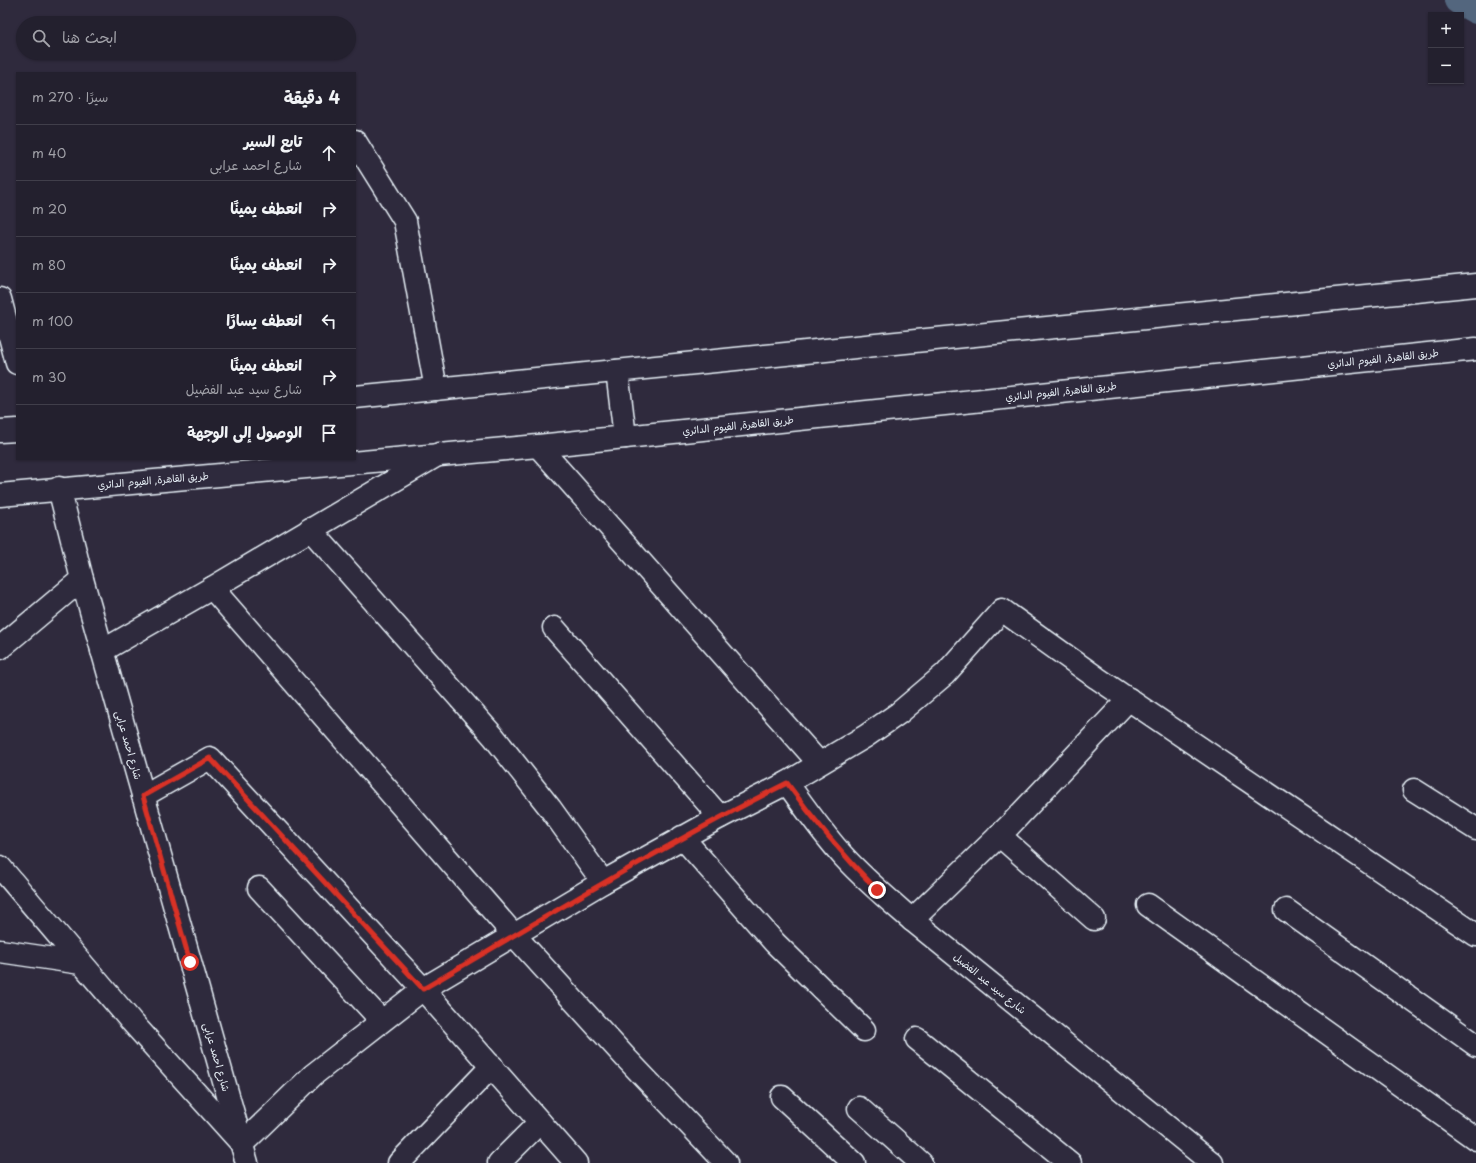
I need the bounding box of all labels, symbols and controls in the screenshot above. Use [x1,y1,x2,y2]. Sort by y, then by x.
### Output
map controls [1428,12,1464,84]
button: + [1428,12,1464,48]
search box [16,16,356,60]
text: ابحث هنا [62,25,117,48]
icon: search [30,27,52,49]
button: − [1428,48,1464,84]
text: 4 دقيقة [284,84,340,110]
text: سيرًا · 270 m [32,87,108,106]
text: تابع السير [244,129,302,152]
icon: ahead [318,142,340,164]
text: 40 m [32,143,66,162]
text: شارع احمد عرابى [210,155,302,174]
text: انعطف يمينًا [230,196,302,219]
icon: right [318,198,340,220]
text: 20 m [32,199,67,218]
text: انعطف يمينًا [230,252,302,275]
icon: right [318,254,340,276]
text: 80 m [32,255,66,274]
text: انعطف يسارًا [226,308,302,331]
icon: left [318,310,340,332]
text: 100 m [32,311,73,330]
street label: طريق القاهرة, الفيوم الدائري [1327,344,1440,373]
text: انعطف يمينًا [230,353,302,376]
icon: right [318,366,340,388]
text: 30 m [32,367,66,386]
street label: طريق القاهرة, الفيوم الدائري [1005,377,1118,406]
text: شارع سيد عبد الفضيل [186,379,302,398]
street label: طريق القاهرة, الفيوم الدائري [682,411,795,440]
text: الوصول إلى الوجهة [187,420,302,443]
icon: arrive [318,422,340,444]
street label: طريق القاهرة, الفيوم الدائري [97,467,209,494]
street label: شارع احمد عرابى [112,709,147,782]
route end [868,881,886,899]
street label: شارع سيد عبد الفضيل [950,949,1030,1018]
route start [181,953,199,971]
street label: شارع احمد عرابى [200,1021,235,1094]

